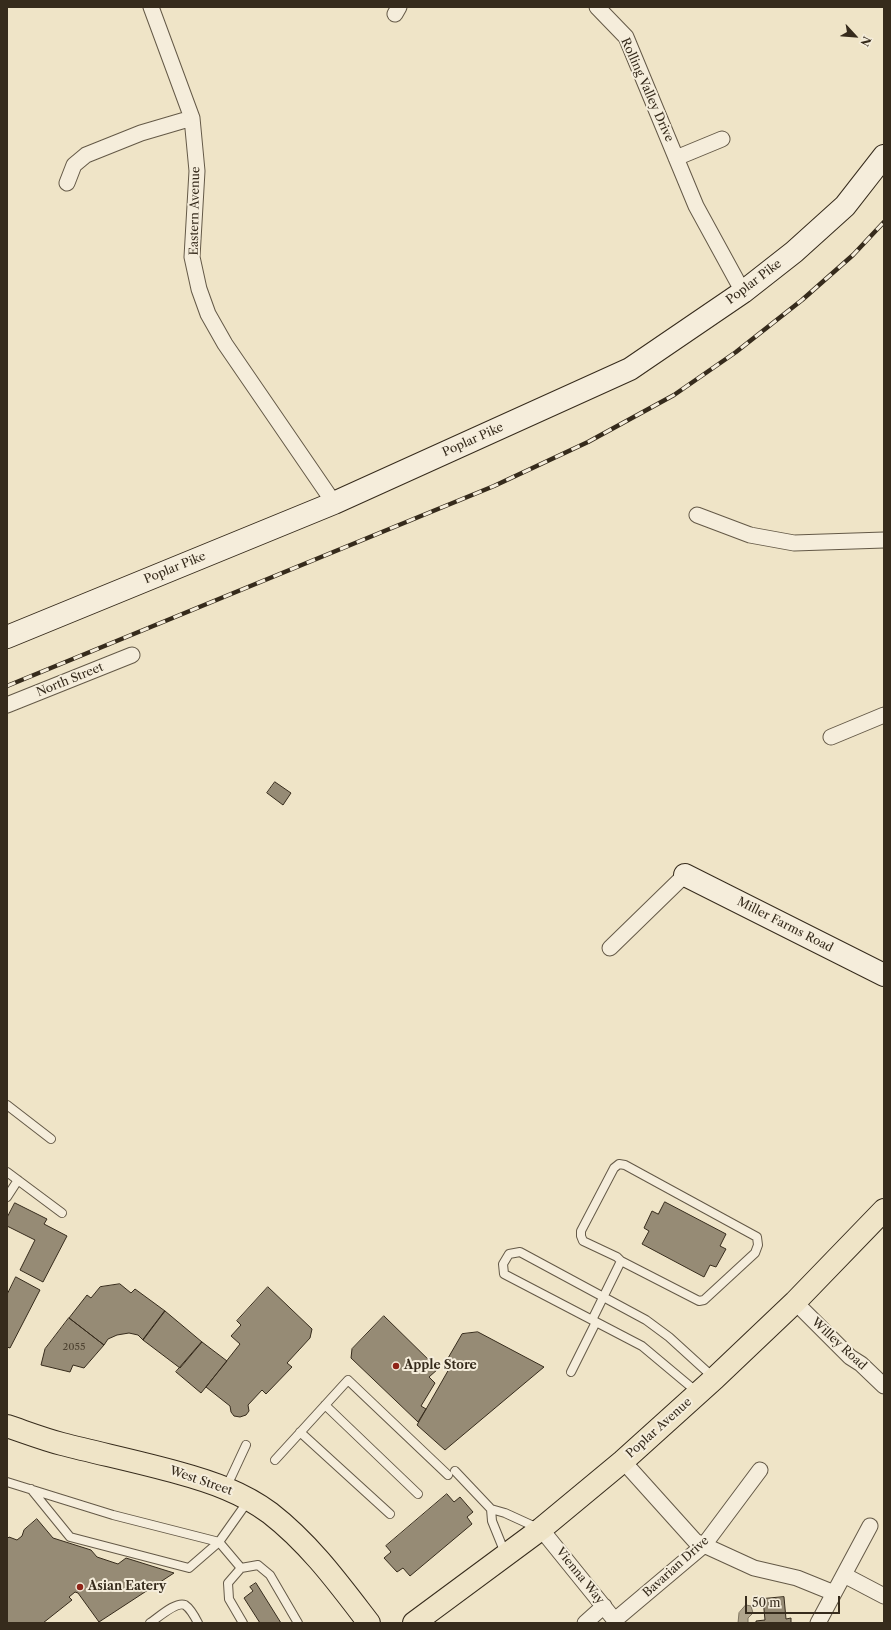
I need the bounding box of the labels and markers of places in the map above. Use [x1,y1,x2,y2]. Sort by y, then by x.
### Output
place label: Apple Store [404,1359,477,1373]
marker: Apple Store [391,1361,401,1371]
place label: Asian Eatery [88,1580,166,1594]
marker: Asian Eatery [75,1582,85,1592]

